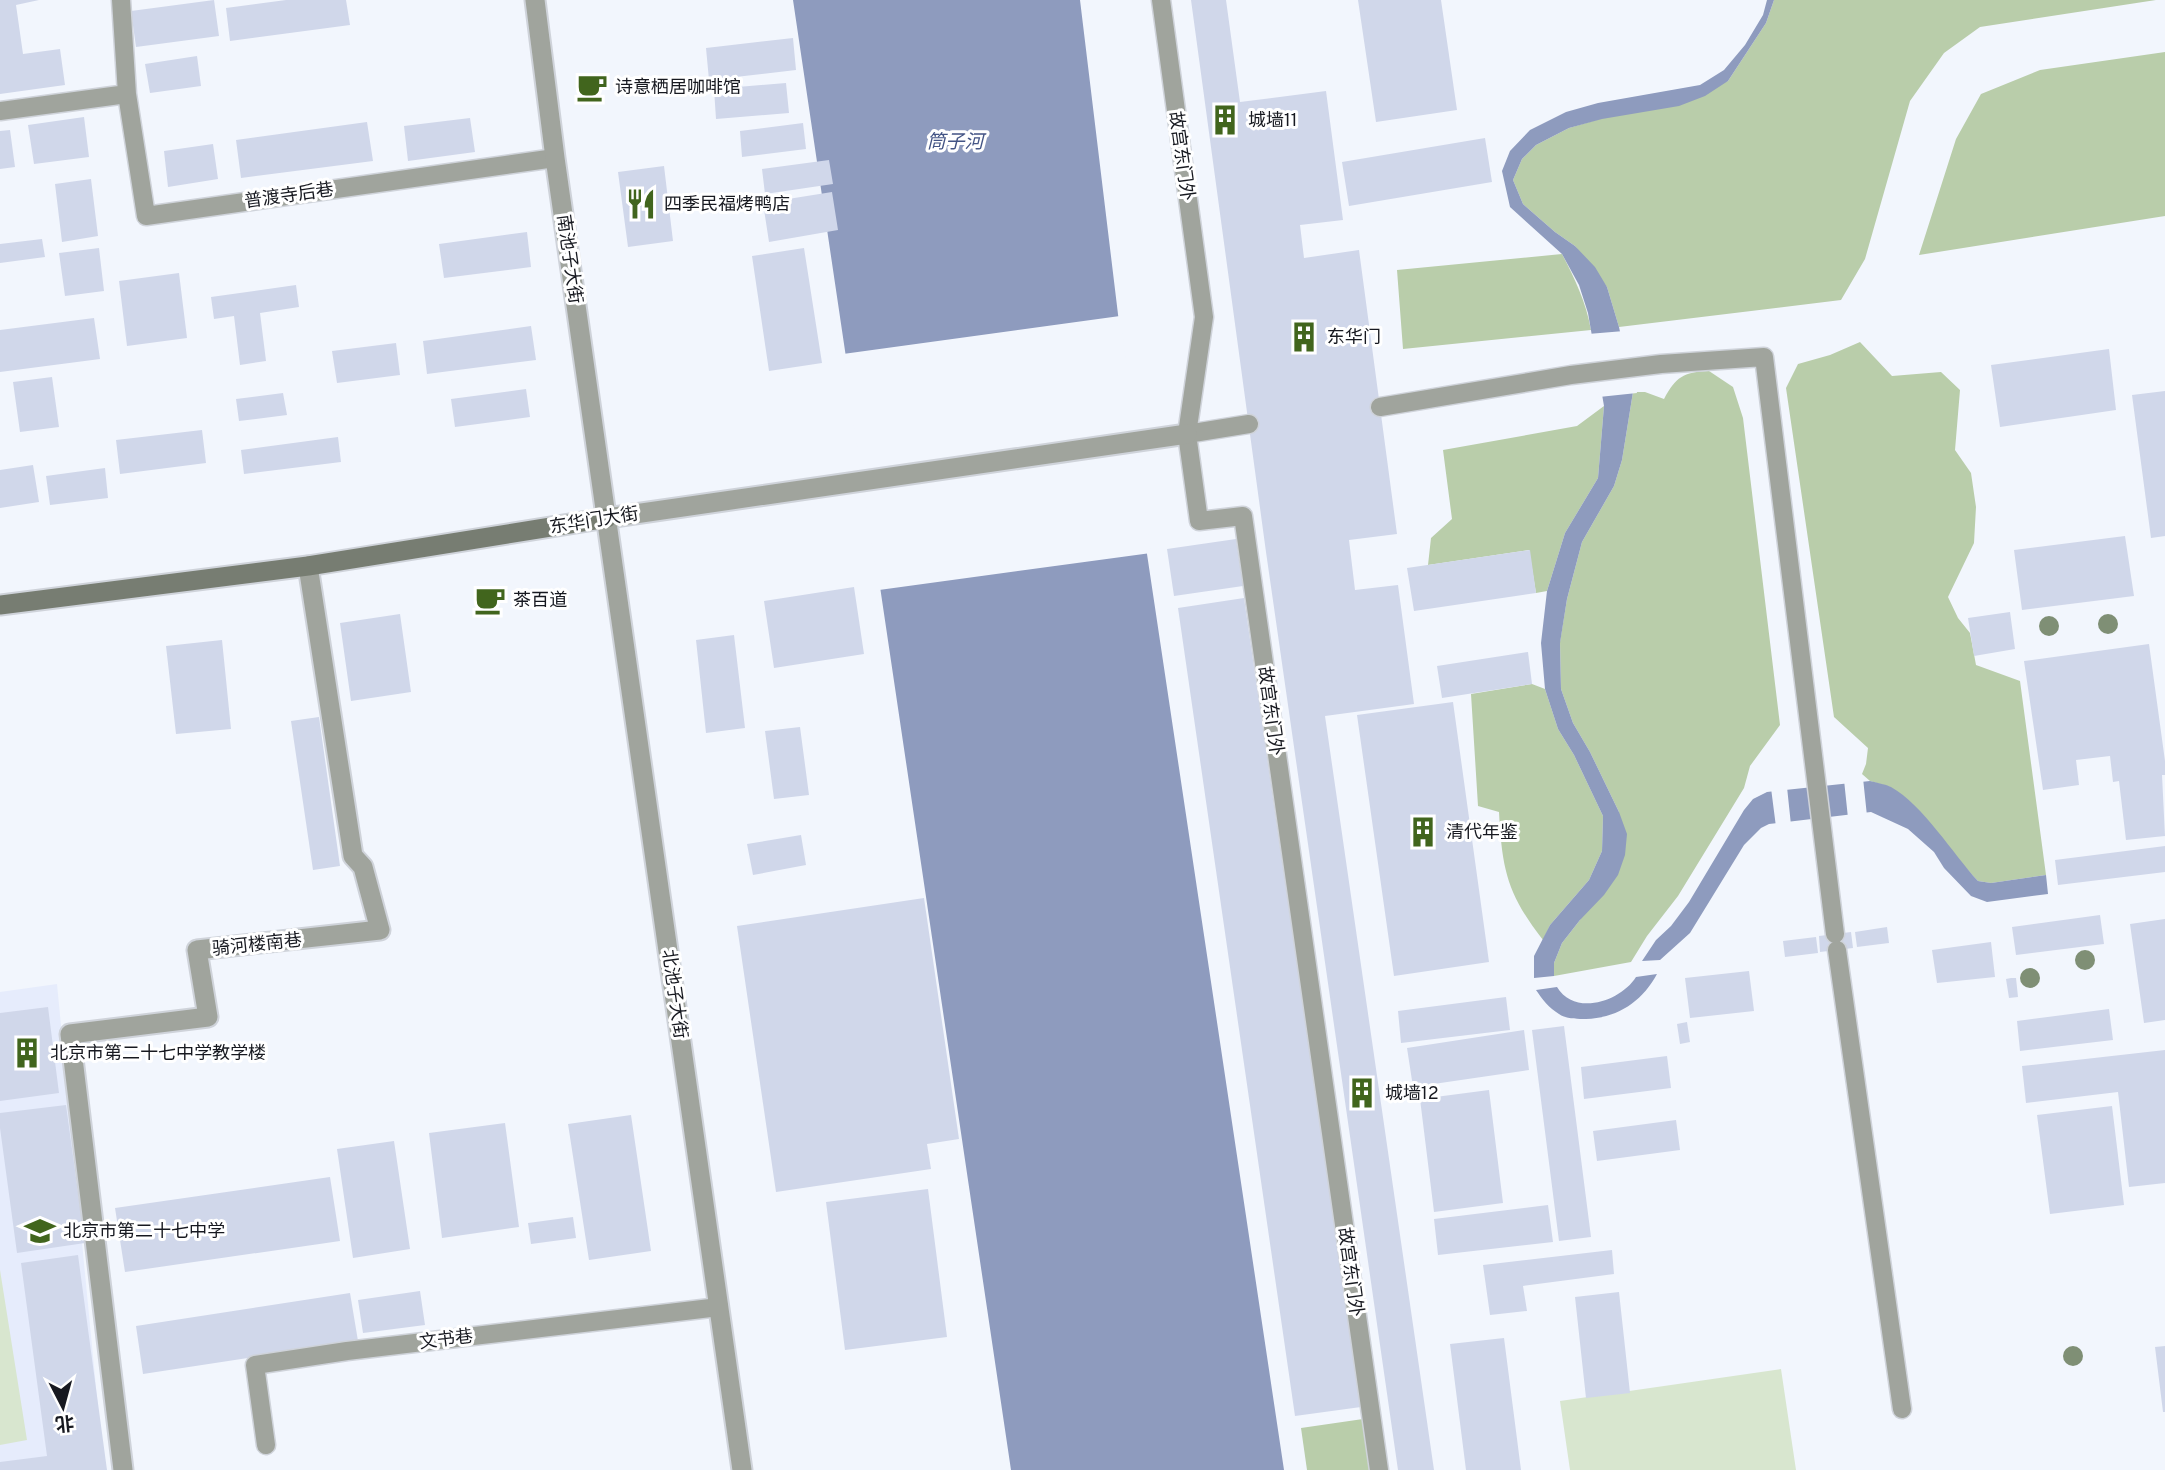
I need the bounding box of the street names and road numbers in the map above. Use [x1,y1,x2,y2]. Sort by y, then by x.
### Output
street label: 故宫东门外 [1163,110,1198,202]
street label: 普渡寺后巷 [243,179,335,214]
street label: 南池子大街 [551,213,586,305]
street label: 东华门大街 [548,503,640,540]
street label: 故宫东门外 [1252,665,1287,757]
street label: 骑河楼南巷 [211,929,303,962]
street label: 北池子大街 [656,948,691,1040]
street label: 故宫东门外 [1332,1226,1367,1318]
street label: 文书巷 [418,1326,474,1355]

